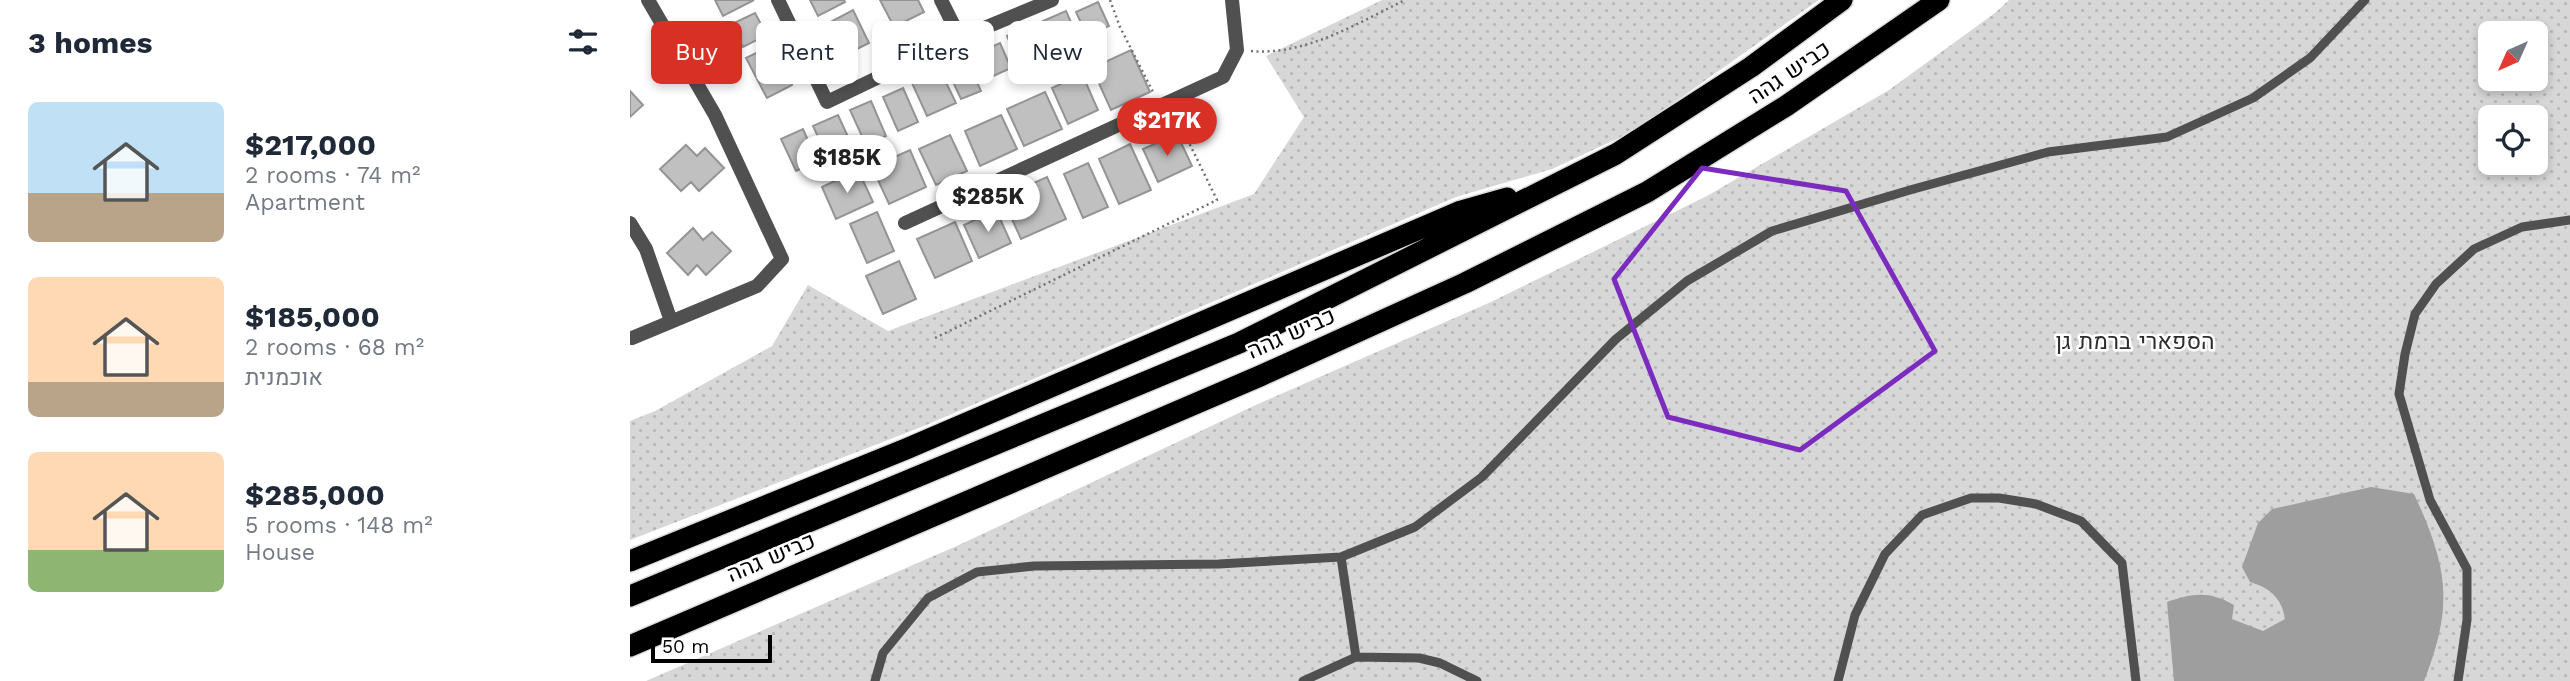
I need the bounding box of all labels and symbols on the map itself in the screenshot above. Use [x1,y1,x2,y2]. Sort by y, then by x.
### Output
north arrow [2478,21,2548,91]
street label: כביש גהה [1743,35,1836,110]
pin: $217K [1118,99,1216,158]
pin: $185K [798,136,896,195]
pin: $285K [939,174,1037,234]
street label: כביש גהה [1243,302,1339,365]
park label: הספארי ברמת גן [2055,328,2215,355]
street label: כביש גהה [723,527,819,588]
scale bar [651,632,772,664]

